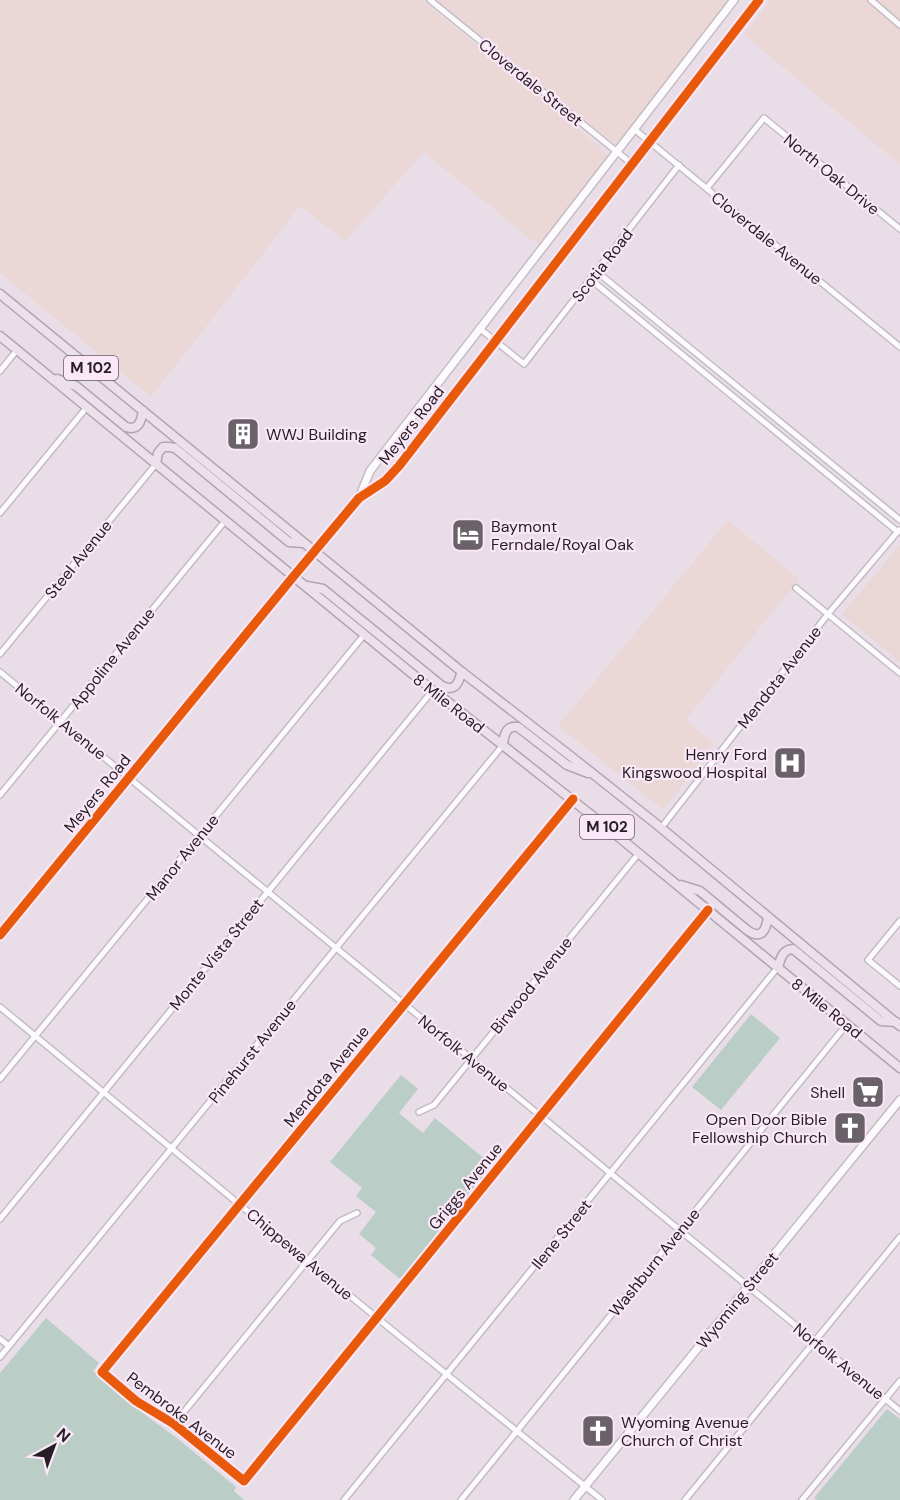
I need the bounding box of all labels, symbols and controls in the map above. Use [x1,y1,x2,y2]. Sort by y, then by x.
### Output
street label: Cloverdale Street [474,34,587,131]
street label: North Oak Drive [779,129,884,220]
street label: Cloverdale Avenue [707,187,826,290]
street label: Scotia Road [567,224,638,306]
road number: M 102 [64,356,118,380]
street label: Meyers Road [374,381,449,469]
building icon: WWJ Building [225,416,261,452]
place label: WWJ Building [266,424,367,445]
street label: Steel Avenue [40,516,117,603]
place label: Baymont Ferndale/Royal Oak [491,516,634,555]
hotel icon: Baymont Ferndale/Royal Oak [450,517,486,553]
street label: Appoline Avenue [65,603,160,713]
street label: Mendota Avenue [733,622,826,733]
street label: 8 Mile Road [409,669,489,738]
street label: Norfolk Avenue [11,678,111,765]
place label: Henry Ford Kingswood Hospital [622,744,767,783]
hospital icon: Henry Ford Kingswood Hospital [772,745,808,781]
street label: Meyers Road [59,750,135,837]
street label: Manor Avenue [141,810,224,905]
road number: M 102 [580,815,634,839]
street label: Monte Vista Street [165,894,268,1015]
street label: Birwood Avenue [486,932,577,1038]
street label: 8 Mile Road [787,973,866,1043]
street label: Pinehurst Avenue [204,995,301,1108]
street label: Norfolk Avenue [414,1010,514,1097]
street label: Mendota Avenue [279,1021,374,1131]
supermarket icon: Shell [850,1074,886,1110]
place label: Shell [810,1082,845,1103]
place label: Open Door Bible Fellowship Church [692,1109,827,1148]
church icon: Open Door Bible Fellowship Church [832,1110,868,1146]
street label: Griggs Avenue [424,1138,507,1234]
street label: Ilene Street [527,1195,596,1274]
street label: Chippewa Avenue [242,1204,357,1305]
street label: Washburn Avenue [604,1204,705,1321]
street label: Wyoming Street [692,1247,783,1353]
street label: Norfolk Avenue [789,1318,889,1405]
street label: Pembroke Avenue [122,1367,241,1464]
place label: Wyoming Avenue Church of Christ [621,1412,749,1451]
church icon: Wyoming Avenue Church of Christ [580,1413,616,1449]
north arrow [24,1416,84,1476]
text: N [52,1423,75,1447]

